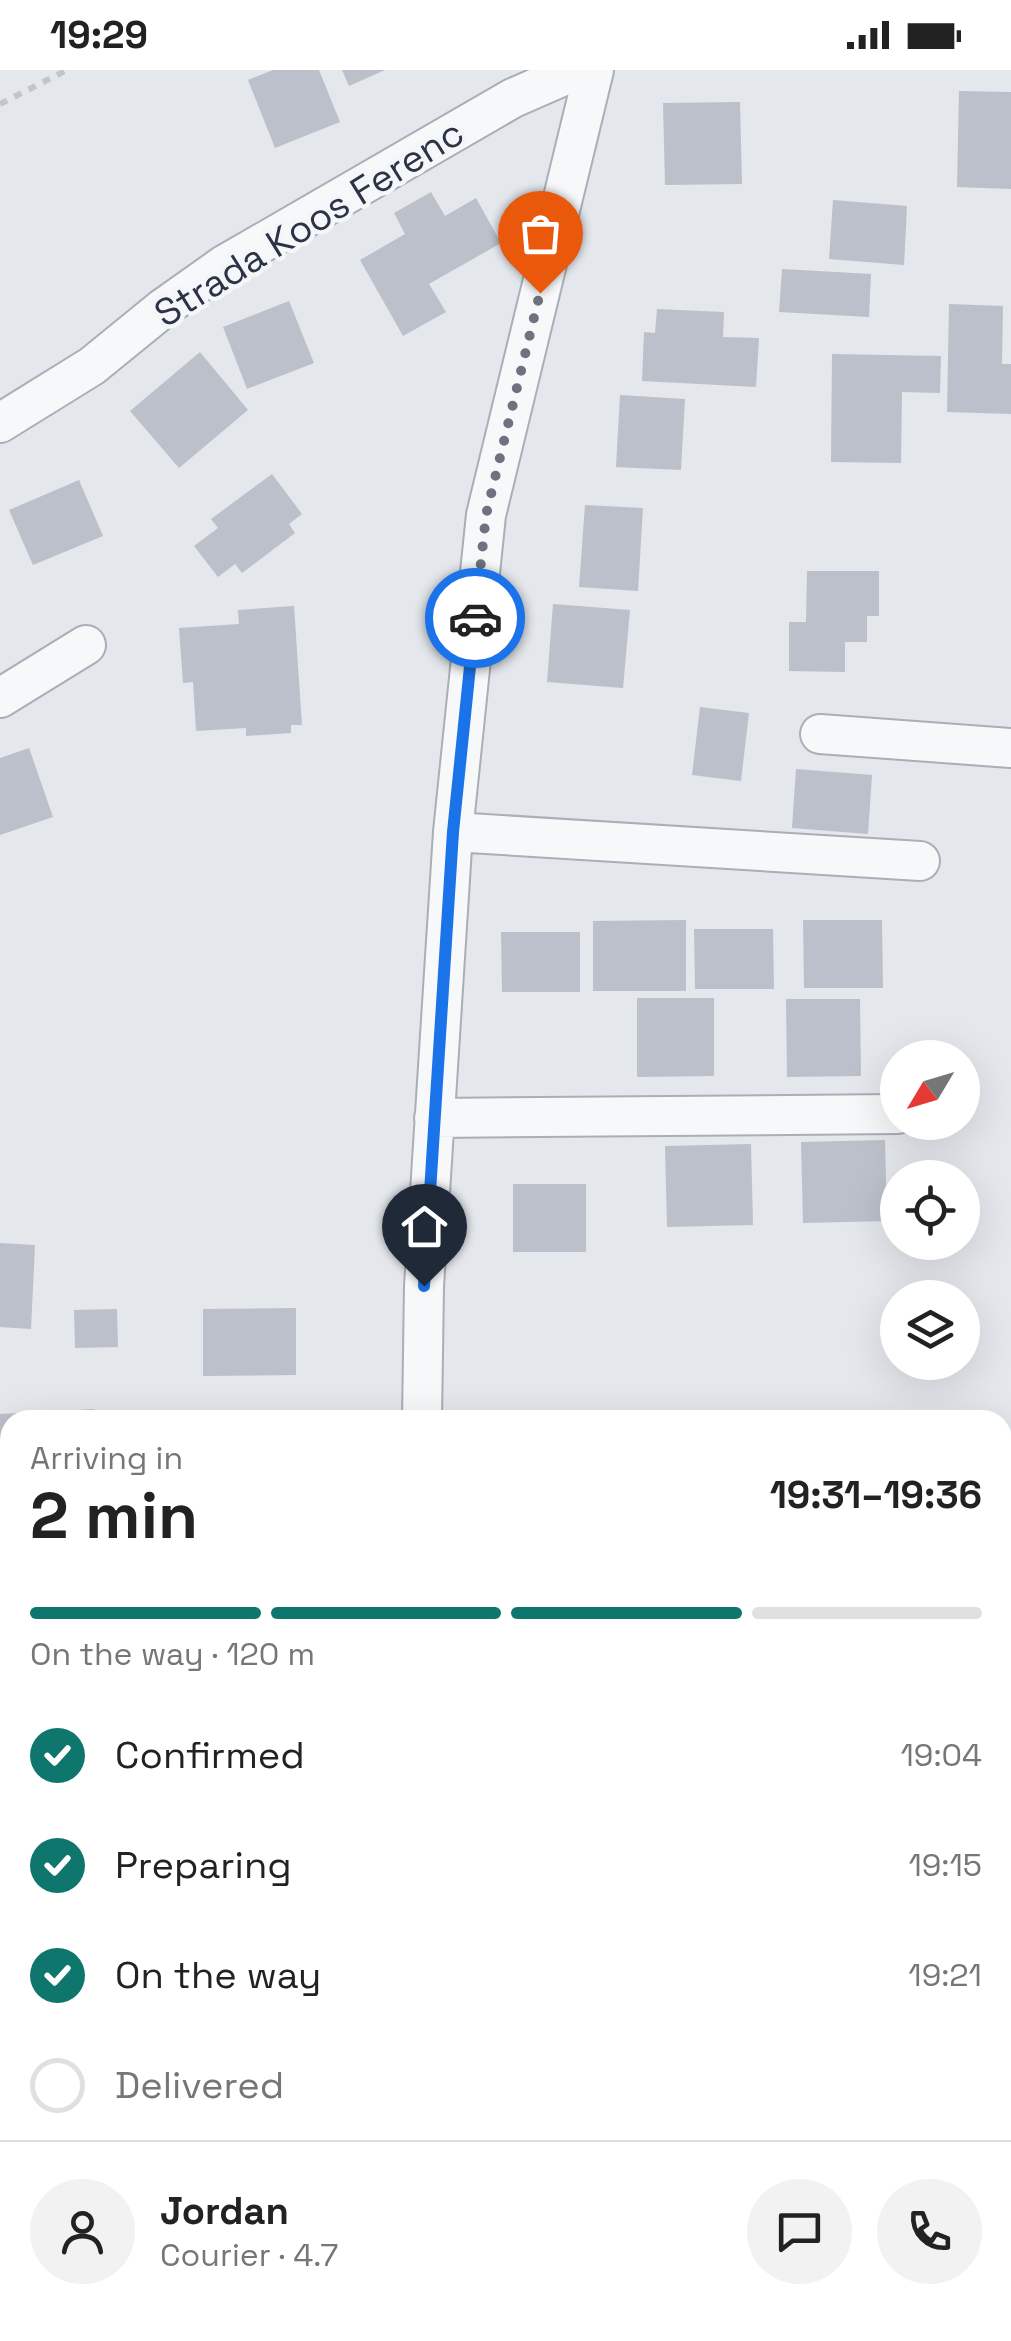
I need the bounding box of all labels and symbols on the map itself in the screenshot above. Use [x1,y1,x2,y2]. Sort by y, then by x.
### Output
street label: Strada Koos Ferenc [145,108,473,338]
pin [498,191,583,294]
courier [425,568,525,668]
north arrow [880,1040,980,1140]
pin [382,1184,467,1287]

